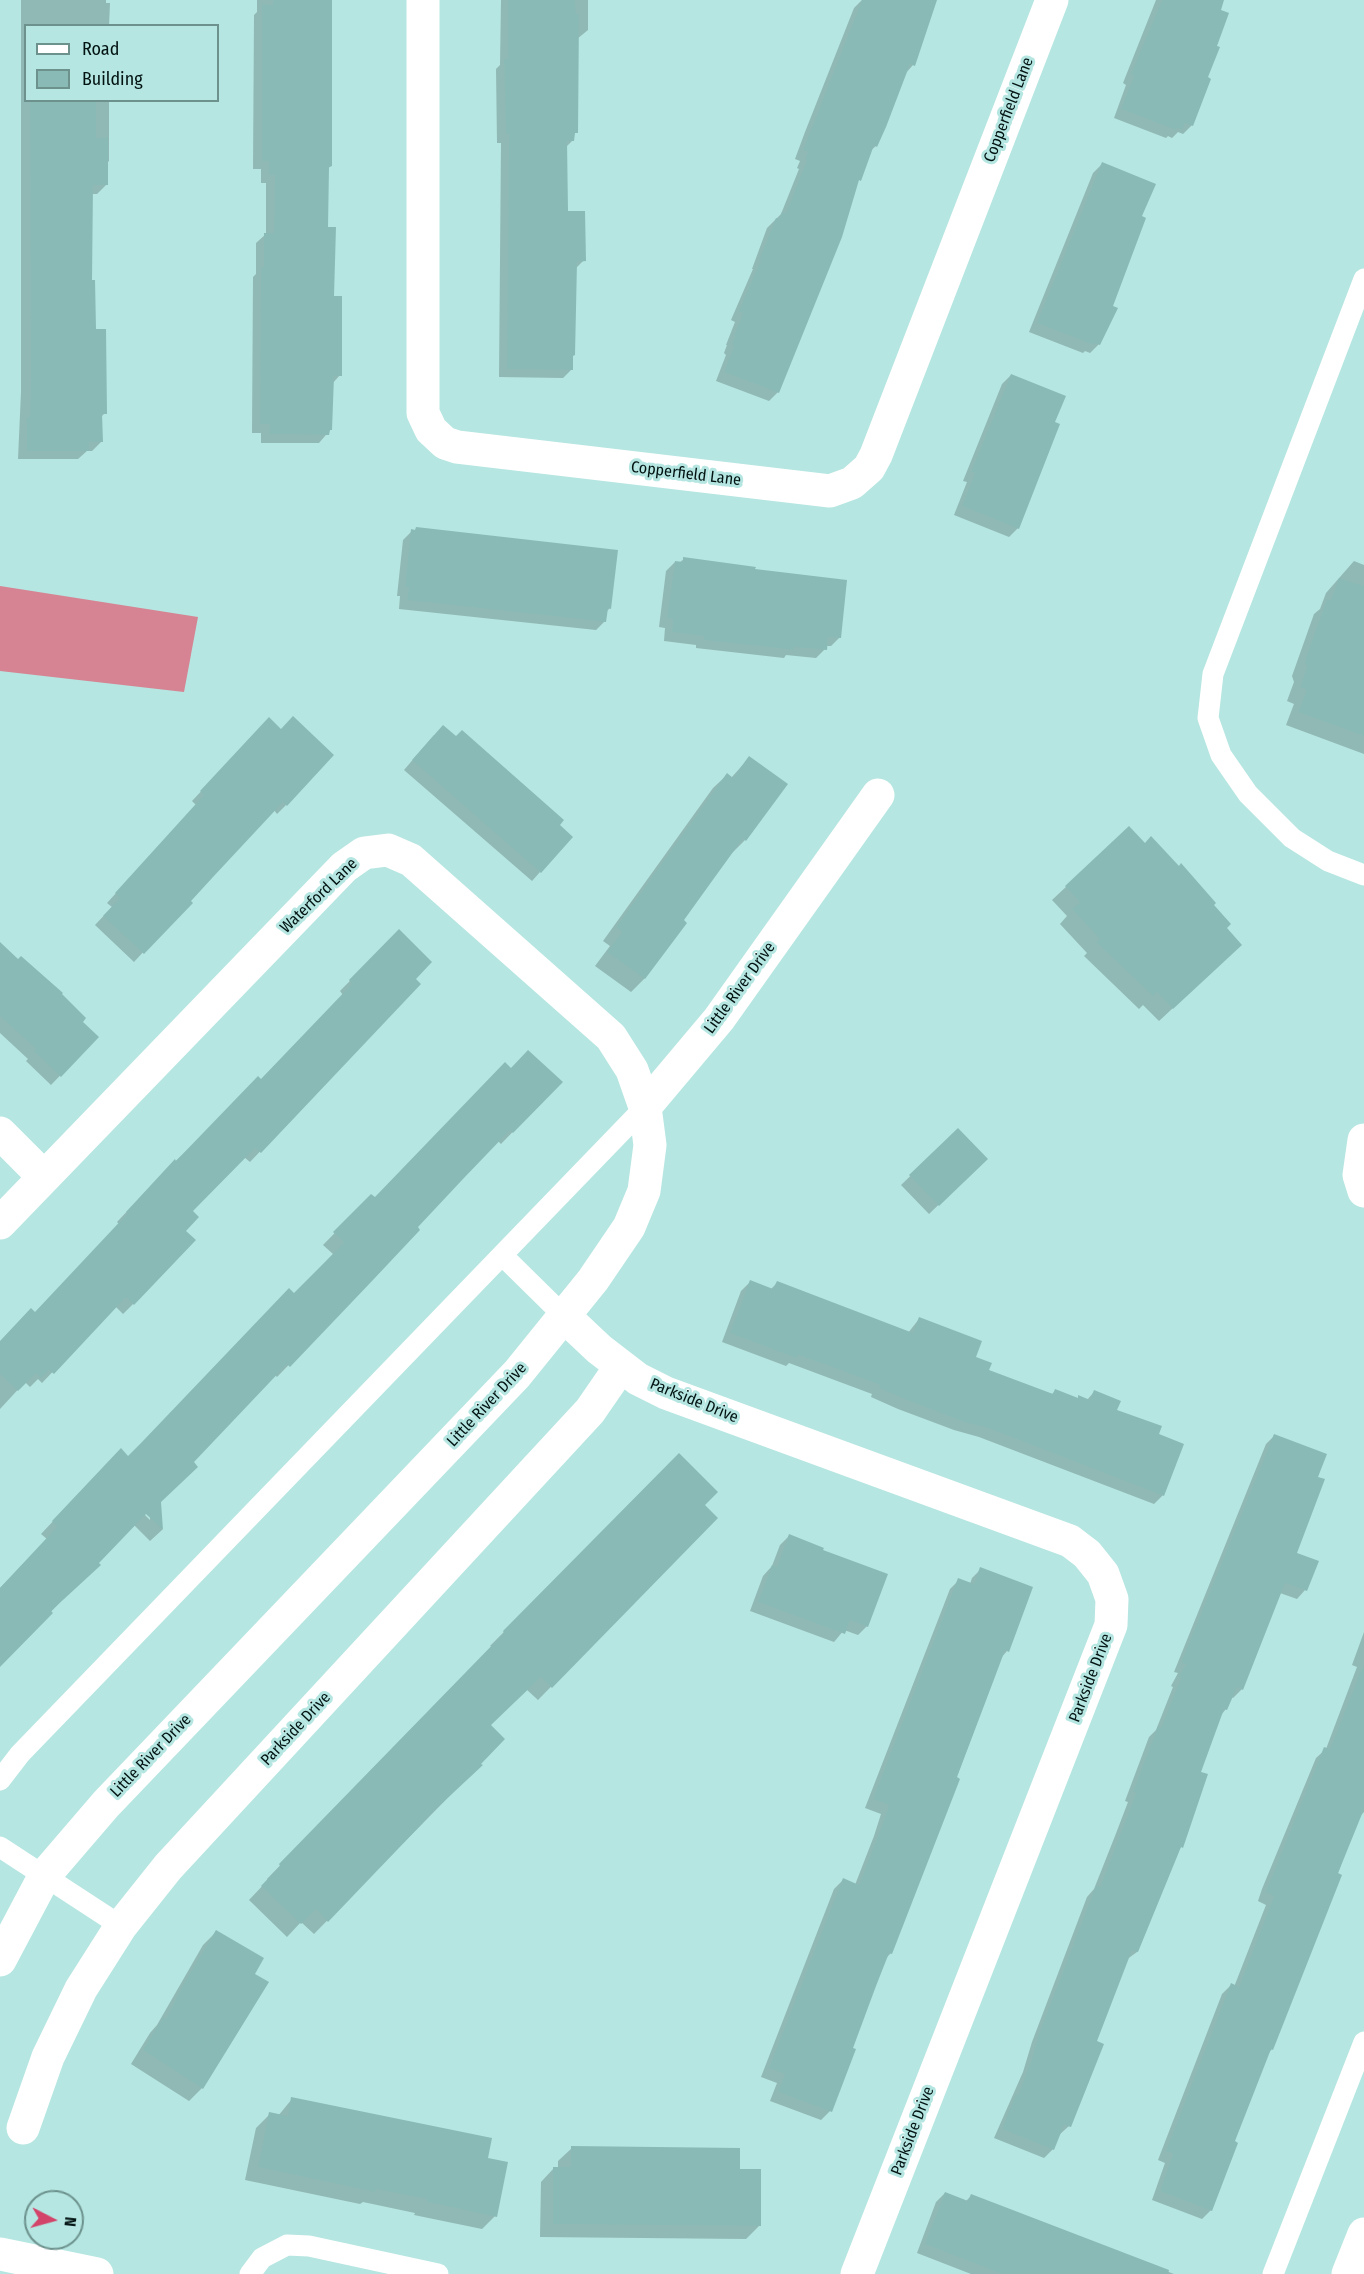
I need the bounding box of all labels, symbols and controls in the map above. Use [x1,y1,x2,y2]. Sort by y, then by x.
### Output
legend [24,24,219,102]
text: Road [82,38,119,60]
street label: Copperfield Lane [980,55,1038,165]
text: Building [82,68,143,90]
street label: Copperfield Lane [630,458,742,490]
street label: Waterford Lane [277,855,361,937]
street label: Little River Drive [700,939,780,1037]
street label: Little River Drive [443,1359,531,1451]
street label: Parkside Drive [647,1375,741,1427]
street label: Parkside Drive [1065,1631,1117,1725]
street label: Parkside Drive [257,1688,335,1770]
street label: Little River Drive [107,1710,195,1802]
street label: Parkside Drive [887,2084,939,2178]
north arrow [24,2190,84,2250]
text: N [60,2216,80,2227]

